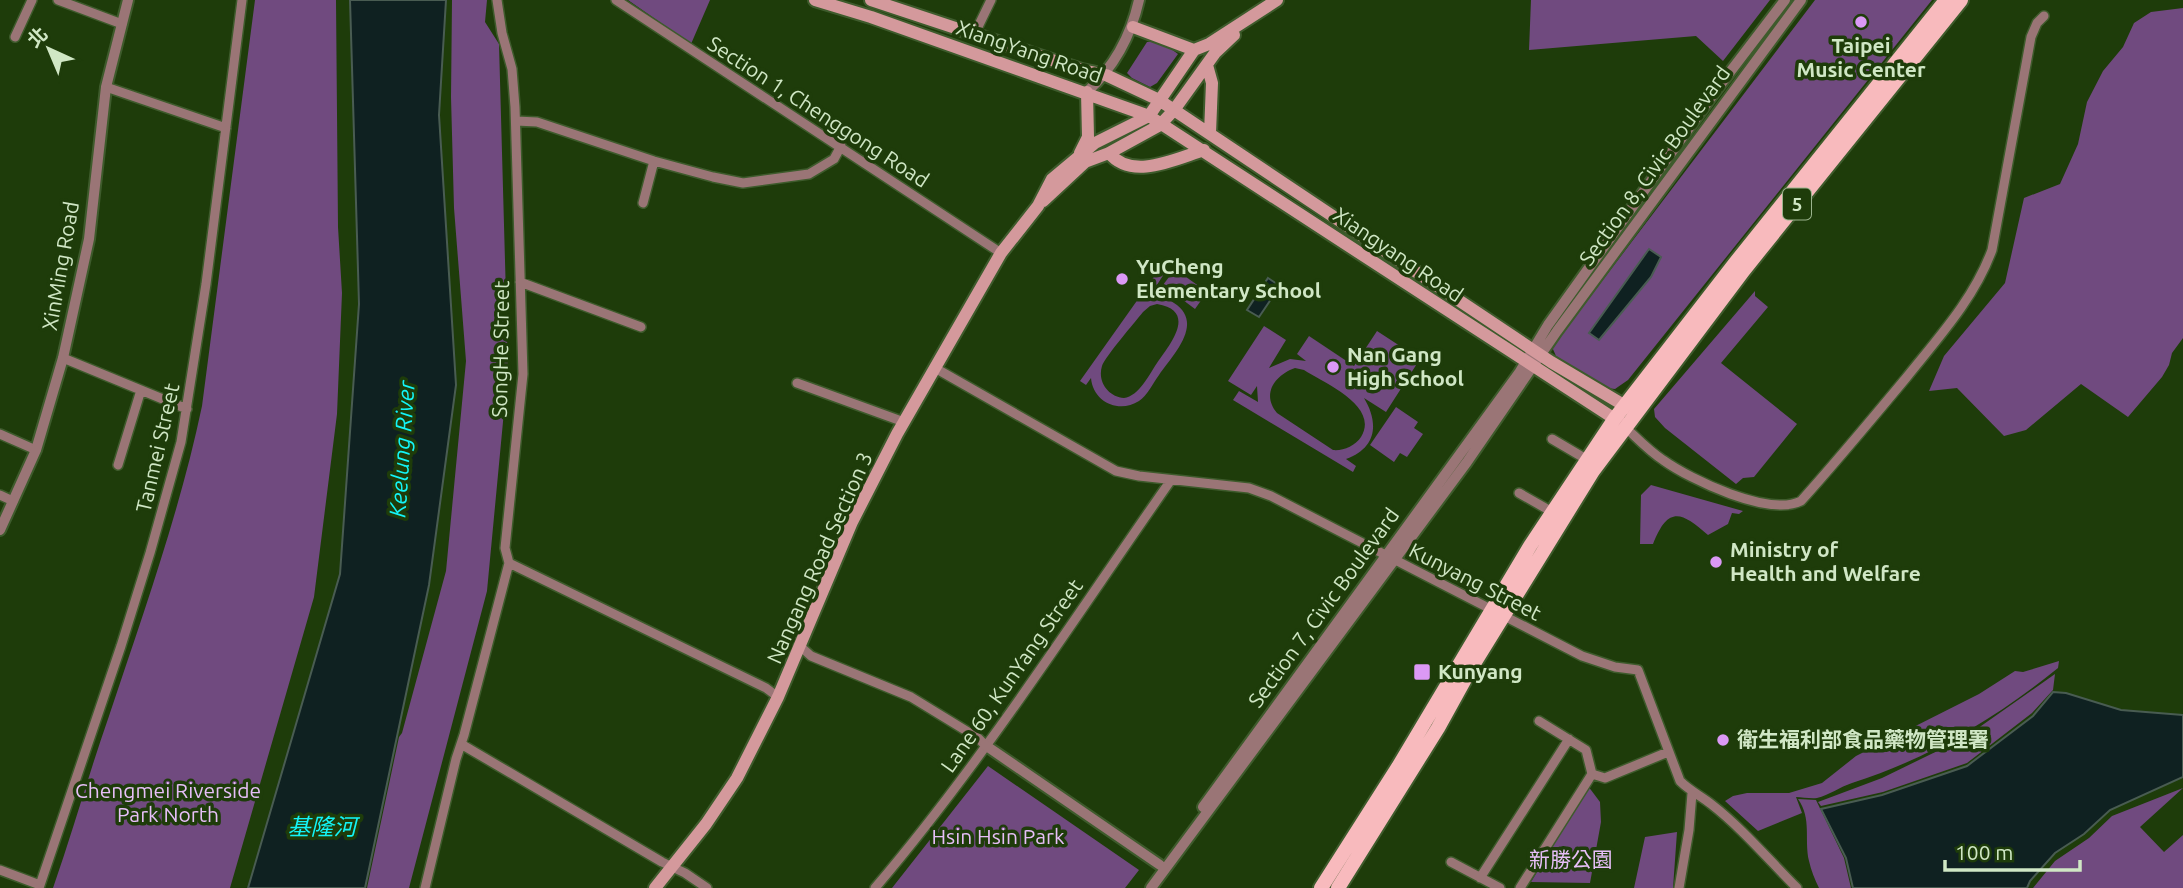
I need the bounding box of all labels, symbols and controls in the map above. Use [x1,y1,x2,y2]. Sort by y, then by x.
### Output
north arrow [14,14,84,84]
marker: Taipei Music Center [1853,14,1869,30]
street label: XiangYang Road [953,15,1105,87]
text: 北 [23,22,52,51]
street label: Section 1, Chenggong Road [703,31,934,192]
place label: Taipei Music Center [1796,33,1926,81]
street label: Section 8, Civic Boulevard [1574,61,1735,270]
road number: 5 [1783,188,1811,220]
street label: XinMing Road [37,199,83,332]
street label: Xiangyang Road [1329,202,1468,306]
place label: YuCheng Elementary School [1136,254,1321,302]
marker: YuCheng Elementary School [1114,271,1130,287]
street label: SongHe Street [487,280,513,418]
place label: Nan Gang High School [1347,342,1464,390]
marker: Nan Gang High School [1325,359,1341,375]
water label: Keelung River [384,378,419,518]
street label: Tanmei Street [130,381,184,515]
street label: Nangang Road Section 3 [761,448,877,667]
street label: Section 7, Civic Boulevard [1243,503,1404,712]
place label: Ministry of Health and Welfare [1730,537,1921,585]
street label: Kunyang Street [1405,538,1545,625]
marker: Ministry of Health and Welfare [1708,554,1724,570]
street label: Lane 60, KunYang Street [935,574,1087,777]
place label: Kunyang [1438,659,1523,683]
marker: Kunyang [1412,662,1432,682]
place label: 衛生福利部食品藥物管理署 [1737,727,1989,751]
marker: 衛生福利部食品藥物管理署 [1715,732,1731,748]
park label: Chengmei Riverside Park North [75,778,261,826]
water label: 基隆河 [288,814,361,839]
park label: Hsin Hsin Park [931,824,1065,848]
scale bar [1945,828,2080,872]
text: 100 m [1955,840,2013,864]
park label: 新勝公園 [1529,847,1613,871]

